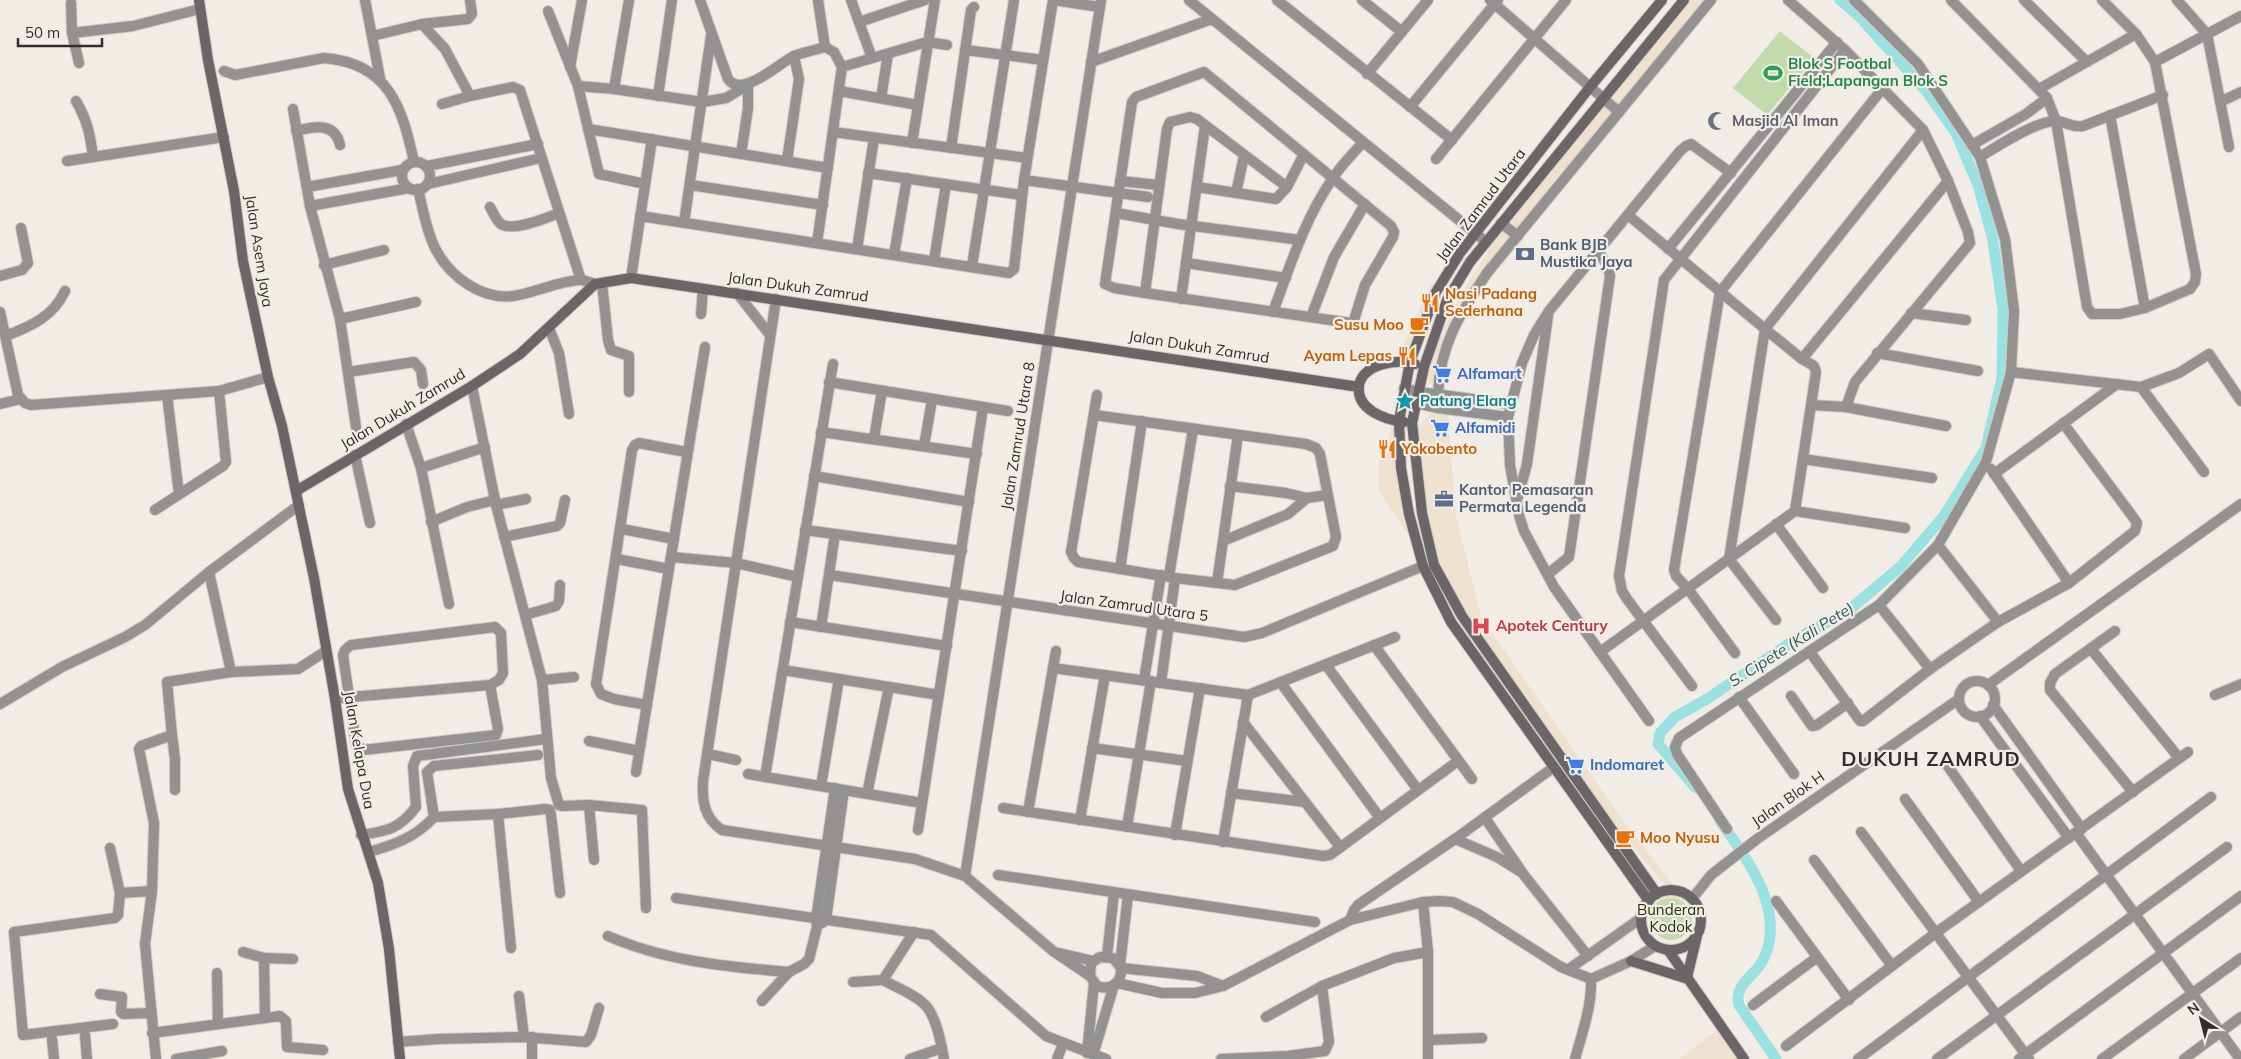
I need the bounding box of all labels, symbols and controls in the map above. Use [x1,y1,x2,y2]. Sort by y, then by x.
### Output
scale bar [18,15,101,47]
text: 50 m [25,23,60,42]
place label: Blok S Footbal Field;Lapangan Blok S [1788,54,1948,90]
sports icon: Blok S Footbal Field;Lapangan Blok S [1762,62,1784,84]
mosque icon: Masjid Al Iman [1706,110,1728,132]
place label: Masjid Al Iman [1732,111,1838,130]
street label: Jalan Zamrud Utara [1432,144,1529,265]
street label: Jalan Asem Jaya [241,193,278,308]
place label: Bank BJB Mustika Jaya [1540,235,1633,271]
bank icon: Bank BJB Mustika Jaya [1514,243,1536,265]
street label: Jalan Dukuh Zamrud [726,267,870,306]
place label: Nasi Padang Sederhana [1445,284,1537,320]
restaurant icon: Nasi Padang Sederhana [1419,292,1441,314]
cafe icon: Susu Moo [1408,314,1430,336]
place label: Susu Moo [1334,315,1404,334]
street label: Jalan Dukuh Zamrud [1127,326,1271,367]
restaurant icon: Ayam Lepas [1396,345,1418,367]
place label: Ayam Lepas [1304,346,1392,365]
street label: Jalan Zamrud Utara 8 [996,361,1039,511]
supermarket icon: Alfamart [1431,363,1453,385]
street label: Jalan Dukuh Zamrud [337,364,469,453]
place label: Alfamart [1457,364,1522,383]
place icon: Patung Elang [1394,390,1416,412]
place label: Patung Elang [1420,391,1517,410]
supermarket icon: Alfamidi [1429,417,1451,439]
place label: Alfamidi [1455,418,1516,437]
restaurant icon: Yokobento [1376,438,1398,460]
place label: Yokobento [1401,439,1477,458]
place label: Kantor Pemasaran Permata Legenda [1459,480,1593,516]
office icon: Kantor Pemasaran Permata Legenda [1433,488,1455,510]
street label: Jalan Zamrud Utara 5 [1059,586,1209,625]
water label: S. Cipete (Kali Pete) [1725,597,1857,691]
hospital icon: Apotek Century [1470,615,1492,637]
place label: Apotek Century [1496,616,1609,635]
street label: Jalan Kelapa Dua [340,689,379,811]
district label: DUKUH ZAMRUD [1841,746,2021,771]
supermarket icon: Indomaret [1564,754,1586,776]
place label: Indomaret [1590,755,1664,774]
street label: Jalan Blok H [1748,767,1828,831]
cafe icon: Moo Nyusu [1614,827,1636,849]
place label: Moo Nyusu [1640,828,1720,847]
park label: Bunderan Kodok [1637,900,1705,936]
north arrow [2176,994,2226,1044]
text: N [2184,998,2203,1019]

